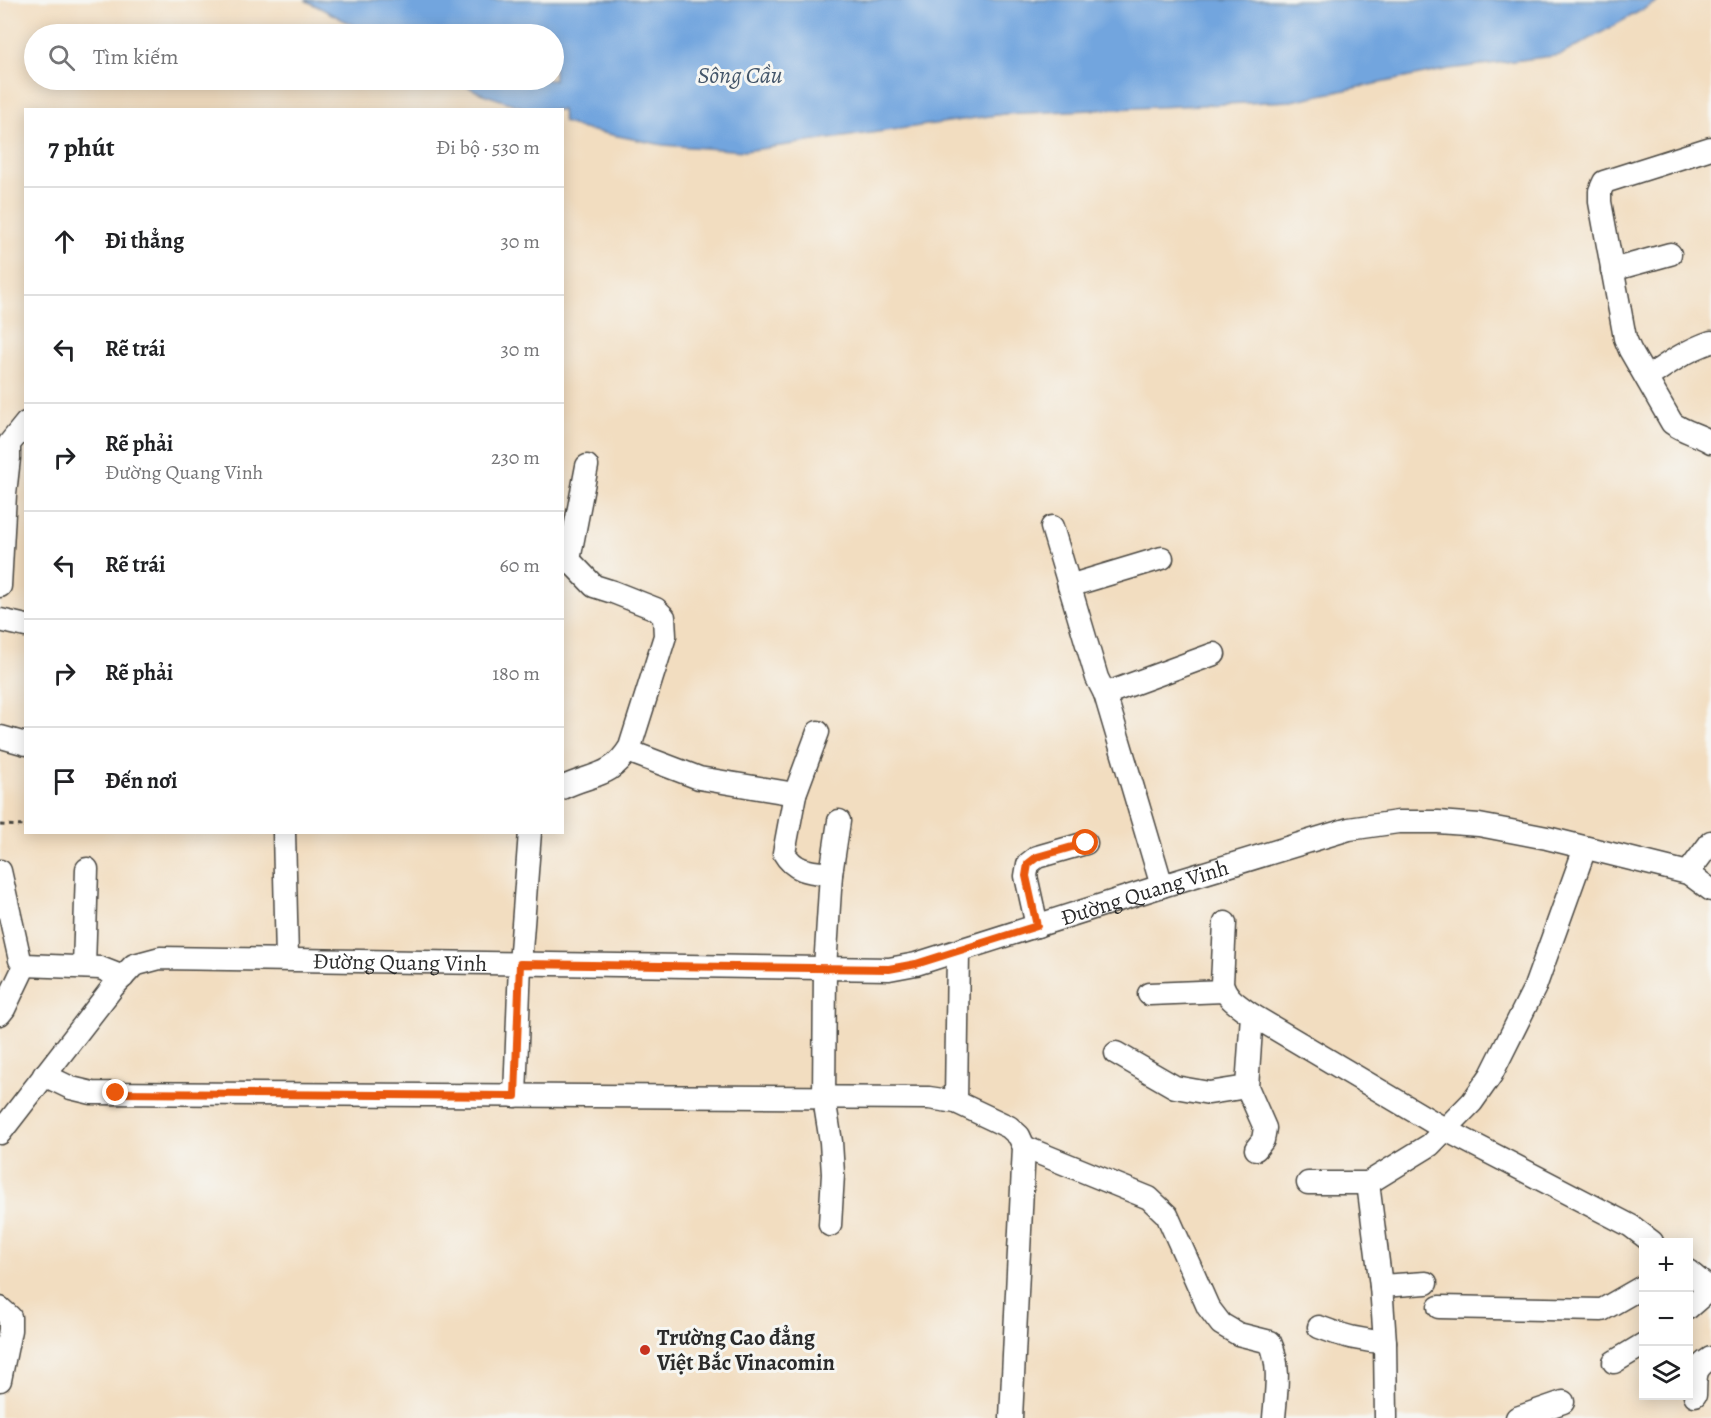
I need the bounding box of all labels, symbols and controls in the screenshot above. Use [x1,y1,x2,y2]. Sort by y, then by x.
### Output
search box [24,24,564,90]
icon: search [45,41,78,74]
text: Tìm kiếm [93,42,179,72]
water label: Sông Cầu [698,59,783,91]
text: 7 phút [48,130,115,165]
text: Đi bộ · 530 m [436,134,540,161]
icon: ahead [48,225,81,258]
text: Đi thẳng [105,226,184,256]
text: 30 m [500,228,540,255]
icon: left [48,333,81,366]
text: Rẽ trái [105,334,166,364]
text: 30 m [500,336,540,363]
text: Rẽ phải [105,429,173,459]
icon: right [48,441,81,474]
text: 230 m [491,444,540,471]
text: Đường Quang Vinh [105,459,263,486]
icon: left [48,549,81,582]
text: Rẽ trái [105,550,166,580]
text: 60 m [500,552,540,579]
icon: right [48,657,81,690]
text: Rẽ phải [105,658,173,688]
text: 180 m [492,660,540,687]
icon: arrive [48,765,81,798]
text: Đến nơi [105,766,177,796]
route start [1072,829,1098,855]
street label: Đường Quang Vinh [1057,853,1232,933]
street label: Đường Quang Vinh [313,946,488,979]
route end [102,1079,128,1105]
map controls [1639,1238,1693,1400]
button: + [1639,1238,1693,1292]
button: − [1639,1292,1693,1346]
place label: Trường Cao đẳng Việt Bắc Vinacomin [656,1323,835,1378]
marker: Trường Cao đẳng Việt Bắc Vinacomin [638,1343,652,1357]
button: layers [1639,1346,1693,1400]

